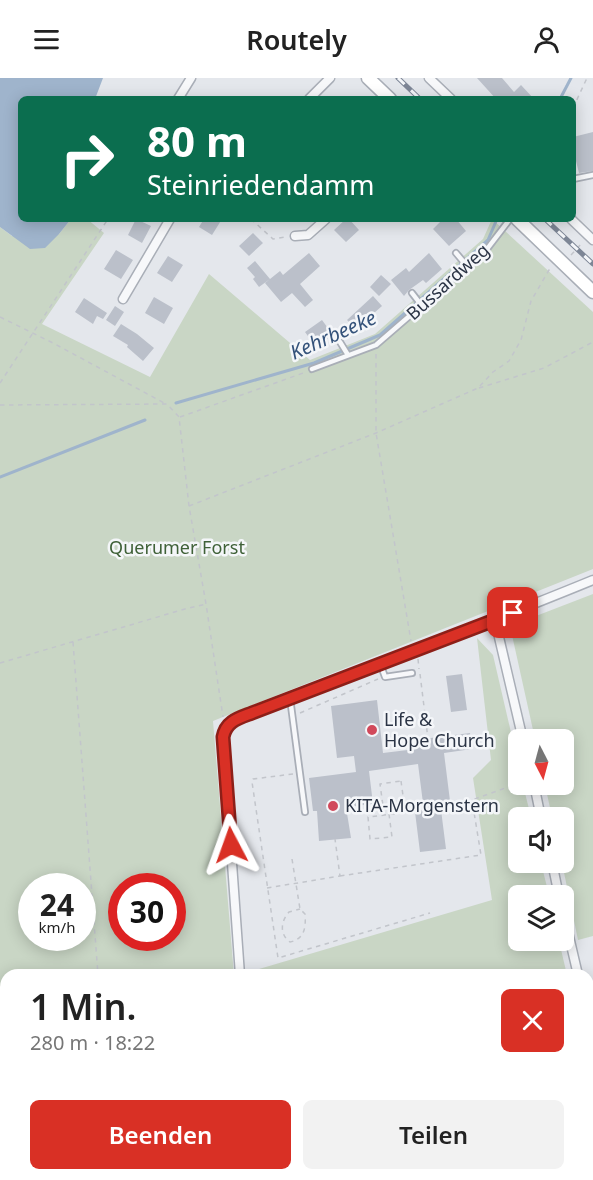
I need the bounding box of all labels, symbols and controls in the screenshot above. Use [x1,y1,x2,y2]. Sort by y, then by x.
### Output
text: Routely [246,21,347,58]
icon: menu [30,23,63,56]
icon: person [530,23,563,56]
text: 80 m [147,112,247,169]
icon: right [48,120,126,198]
text: Steinriedendamm [147,166,375,203]
street label: Bussardweg [401,238,494,325]
water label: Kehrbeeke [285,304,380,366]
park label: Querumer Forst [109,535,245,559]
pin [487,587,538,638]
icon: arrive [496,596,529,629]
place label: Life & Hope Church [384,707,495,752]
marker: Life & Hope Church [365,723,379,737]
north arrow [508,729,574,795]
map controls [508,729,574,951]
place label: KITA-Morgenstern [345,793,499,817]
marker: KITA-Morgenstern [326,799,340,813]
button: sound [508,807,574,873]
position arrow [199,813,263,877]
speed limit sign: 30 [108,873,186,951]
text: 24 [40,884,74,925]
button: layers [508,885,574,951]
text: km/h [39,917,75,937]
text: 1 Min. [30,982,137,1031]
button: close [501,989,564,1052]
text: 280 m · 18:22 [30,1029,155,1056]
button: Beenden [30,1100,291,1169]
button: Teilen [303,1100,564,1169]

